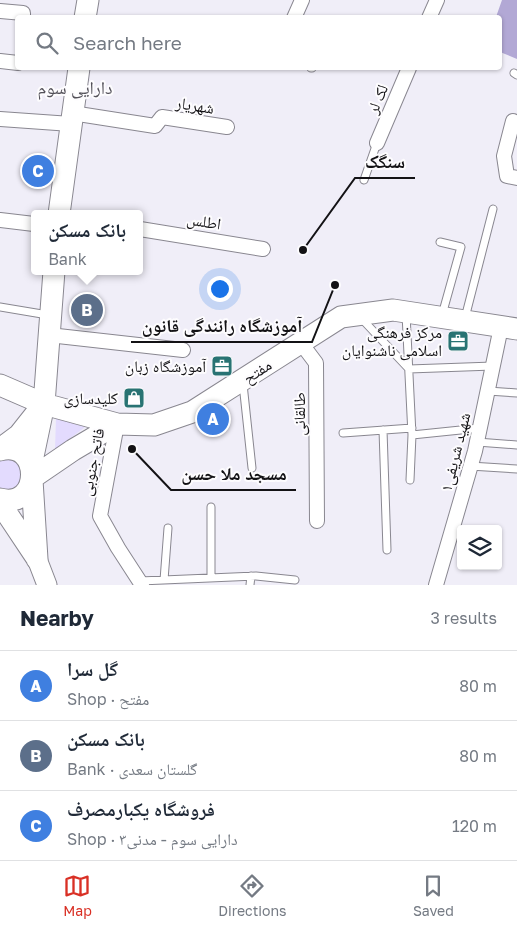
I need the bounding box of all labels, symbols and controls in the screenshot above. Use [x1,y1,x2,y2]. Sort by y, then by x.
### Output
search box [15,15,502,70]
icon: search [33,29,61,57]
text: Search here [73,31,182,54]
district label: دارایی سوم [37,76,113,100]
street label: لک لر [362,81,392,117]
street label: شهریار [173,92,216,118]
callout: سنگک [355,145,415,178]
text: سنگک [365,150,405,172]
pin: C [22,152,54,190]
street label: اطلس [185,208,223,235]
popup [31,210,143,275]
text: بانک مسکن [48,218,126,241]
text: Bank [48,249,87,269]
your location [207,276,233,302]
pin: B [71,291,103,329]
callout: آموزشگاه رانندگی قانون [131,309,312,342]
text: آموزشگاه رانندگی قانون [142,314,302,337]
place label: مرکز فرهنگی اسلامی ناشنوایان [342,322,442,361]
office icon: مرکز فرهنگی اسلامی ناشنوایان [446,329,470,353]
office icon: آموزشگاه زبان [210,354,234,378]
street label: مفتح [239,354,276,388]
place label: آموزشگاه زبان [125,356,207,377]
shop icon: کلیدسازی [122,386,146,410]
place label: کلیدسازی [63,388,118,409]
street label: طالقانی [289,392,310,436]
pin: A [197,400,229,438]
street label: شهید شریفی۱ [436,410,475,494]
street label: فاتح جنوبی [76,426,109,498]
callout: مسجد ملا حسن [171,457,296,490]
text: مسجد ملا حسن [181,462,287,485]
map controls [457,525,502,570]
button: layers [457,525,502,570]
text: Nearby [20,605,94,631]
text: 3 results [430,608,497,628]
text: گل سرا [67,657,118,680]
text: A [30,676,42,696]
text: 80 m [459,676,497,696]
text: Shop · مفتح [67,689,149,709]
text: بانک مسکن [67,727,145,750]
text: B [30,746,42,766]
text: 80 m [459,746,497,766]
text: Bank · گلستان سعدی [67,759,197,779]
text: فروشگاه یکبارمصرف [67,797,215,820]
text: C [30,816,42,836]
text: 120 m [452,816,497,836]
text: Shop · دارایی سوم - مدنی۳ [67,829,238,849]
tab: Map [63,872,92,919]
tab: Directions [218,872,287,919]
tab: Saved [413,872,454,919]

